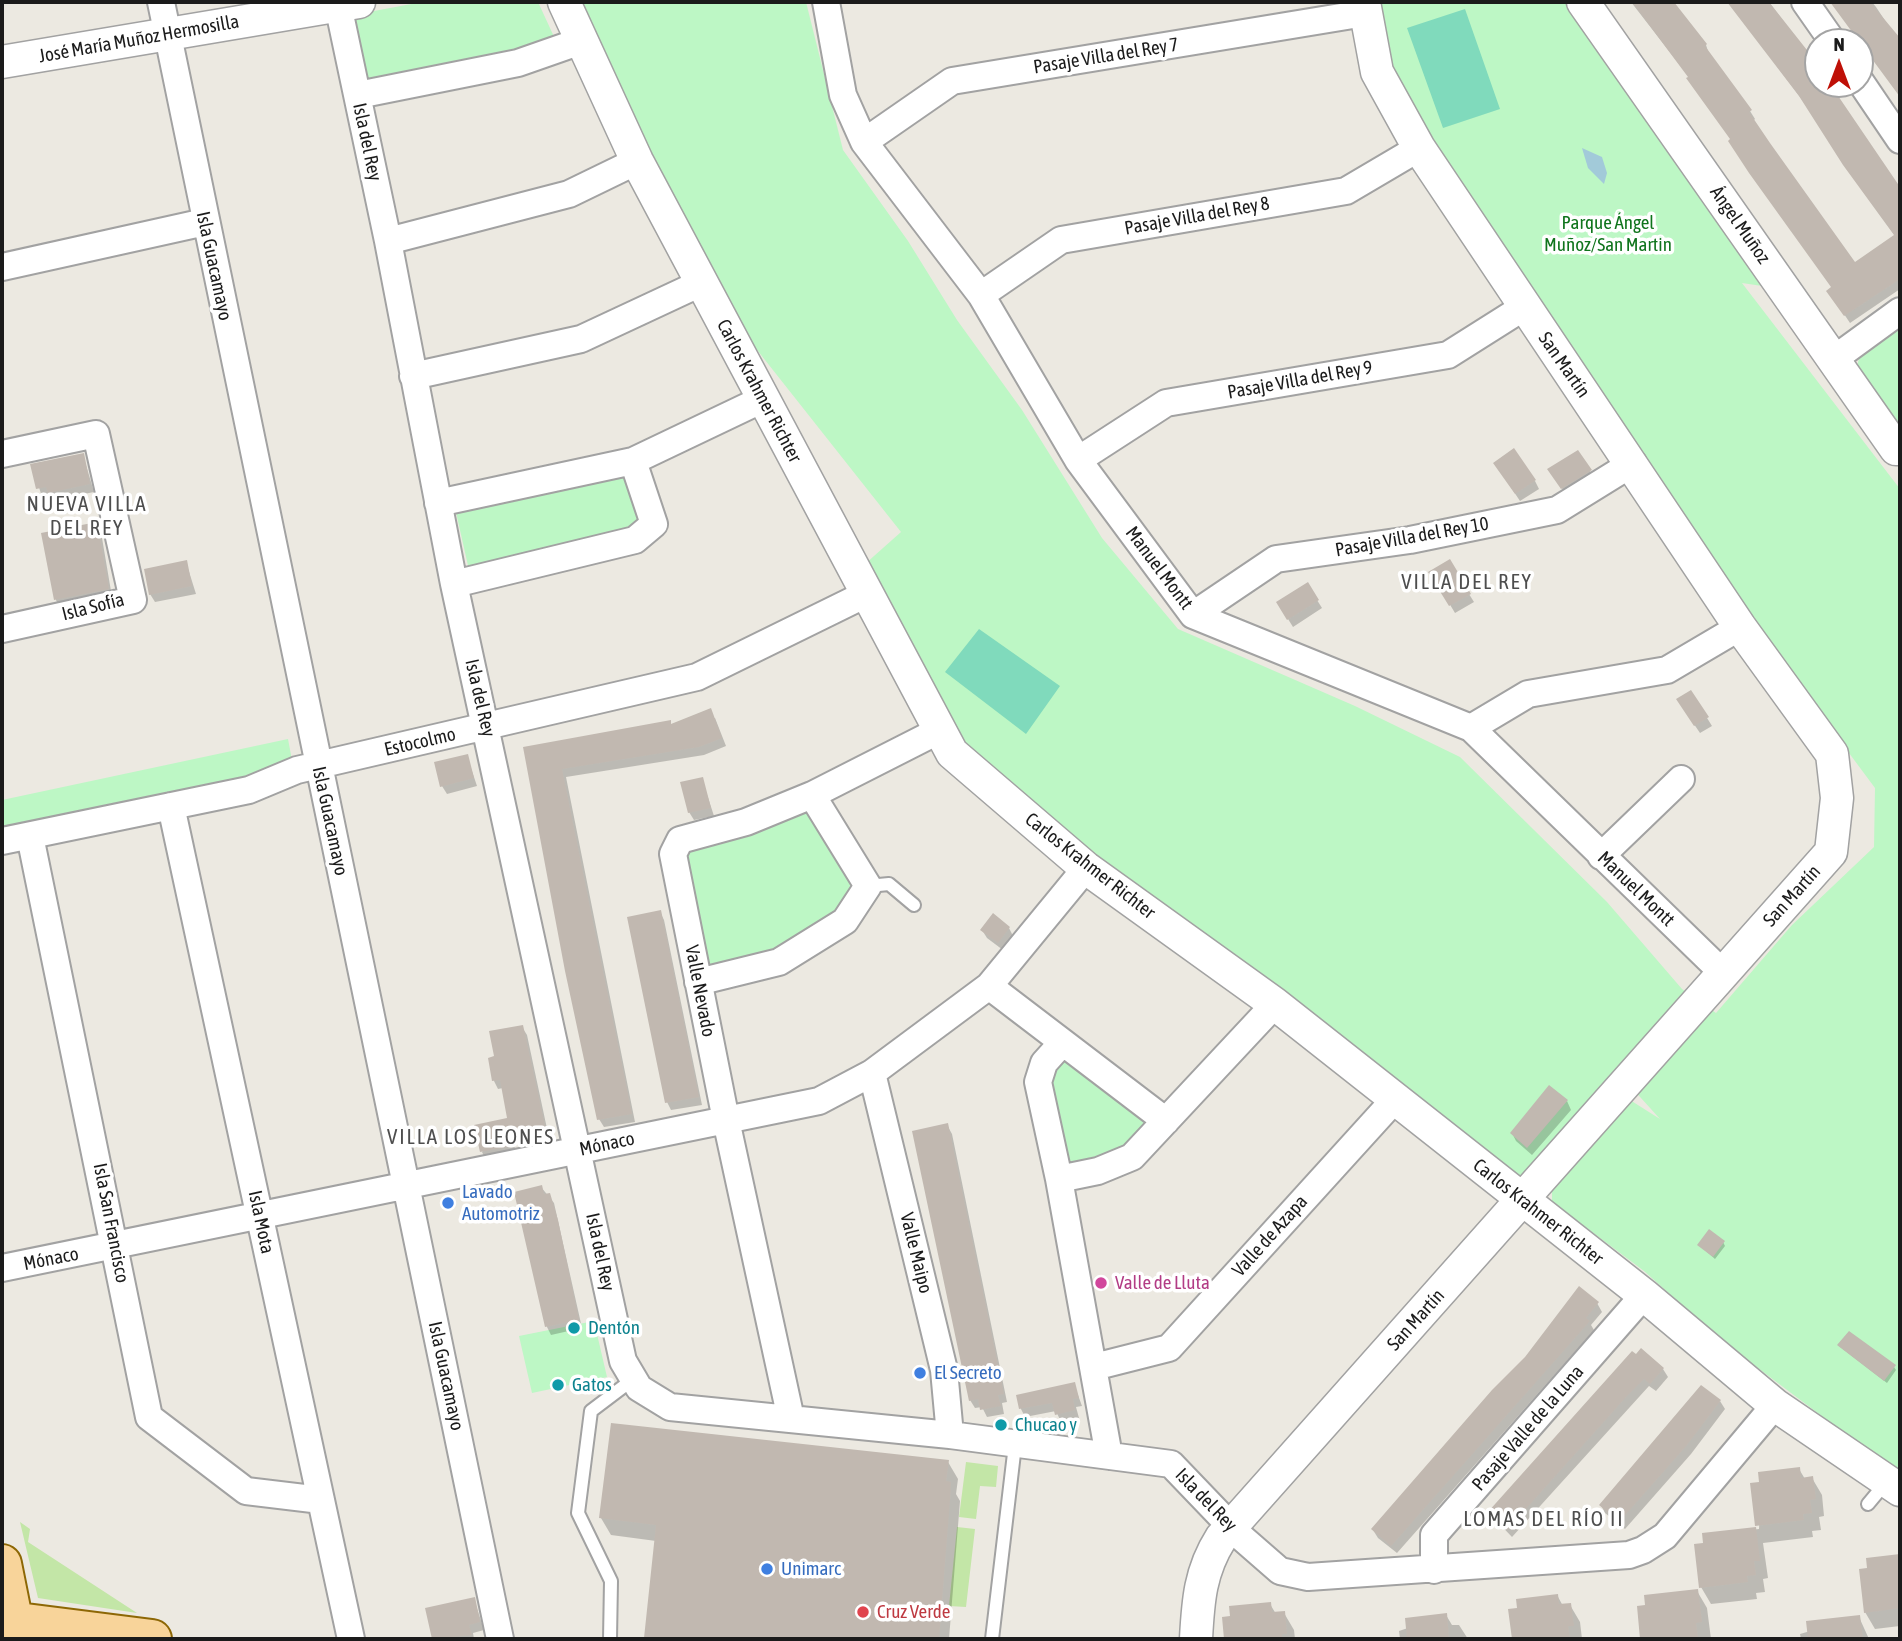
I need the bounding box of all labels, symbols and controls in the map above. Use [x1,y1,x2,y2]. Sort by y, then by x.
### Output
street label: José María Muñoz Hermosilla [37,10,241,68]
north arrow [1804,28,1874,98]
street label: Pasaje Villa del Rey 7 [1032,33,1180,79]
text: N [1833,33,1845,55]
street label: Isla del Rey [348,101,386,183]
street label: Ángel Muñoz [1705,182,1775,268]
street label: Pasaje Villa del Rey 8 [1123,192,1271,240]
street label: Isla Guacamayo [191,209,237,323]
park label: Parque Ángel Muñoz/San Martin [1544,212,1672,256]
street label: Carlos Krahmer Richter [712,316,806,466]
street label: San Martín [1533,328,1595,402]
street label: Pasaje Villa del Rey 9 [1226,356,1374,404]
district label: NUEVA VILLA DEL REY [28,491,146,541]
street label: Pasaje Villa del Rey 10 [1333,512,1491,562]
street label: Manuel Montt [1120,522,1198,614]
district label: VILLA DEL REY [1403,569,1531,595]
street label: Isla Sofía [59,588,127,626]
street label: Isla del Rey [460,657,500,739]
street label: Estocolmo [382,723,458,761]
street label: Isla Guacamayo [307,764,353,878]
street label: Carlos Krahmer Richter [1020,808,1160,924]
street label: Manuel Montt [1593,847,1679,931]
street label: San Martín [1759,861,1825,931]
street label: Valle Nevado [680,943,720,1039]
district label: VILLA LOS LEONES [389,1124,553,1150]
street label: Mónaco [577,1127,637,1161]
street label: Carlos Krahmer Richter [1468,1154,1608,1270]
street label: Isla San Francisco [88,1161,134,1285]
place label: Lavado Automotriz [462,1181,540,1225]
street label: Isla Mota [243,1188,279,1256]
street label: Valle de Azapa [1227,1191,1313,1281]
marker: Lavado Automotriz [440,1195,456,1211]
street label: Valle Maipo [895,1210,937,1296]
street label: Isla del Rey [581,1211,619,1293]
street label: Mónaco [22,1242,80,1276]
place label: Valle de Lluta [1115,1272,1210,1294]
marker: Valle de Lluta [1093,1275,1109,1291]
street label: San Martín [1383,1285,1449,1355]
place label: Dentón [588,1317,640,1339]
street label: Isla Guacamayo [423,1319,469,1433]
marker: Dentón [566,1320,582,1336]
street label: Pasaje Valle de la Luna [1467,1361,1589,1495]
place label: El Secreto [934,1362,1002,1384]
marker: El Secreto [912,1365,928,1381]
place label: Gatos [572,1374,612,1396]
marker: Gatos [550,1377,566,1393]
place label: Chucao y [1015,1414,1077,1436]
marker: Chucao y [993,1417,1009,1433]
street label: Isla del Rey [1170,1464,1242,1536]
district label: LOMAS DEL RÍO II [1465,1506,1623,1532]
place label: Unimarc [781,1558,841,1580]
marker: Unimarc [759,1561,775,1577]
place label: Cruz Verde [877,1601,950,1623]
marker: Cruz Verde [855,1604,871,1620]

